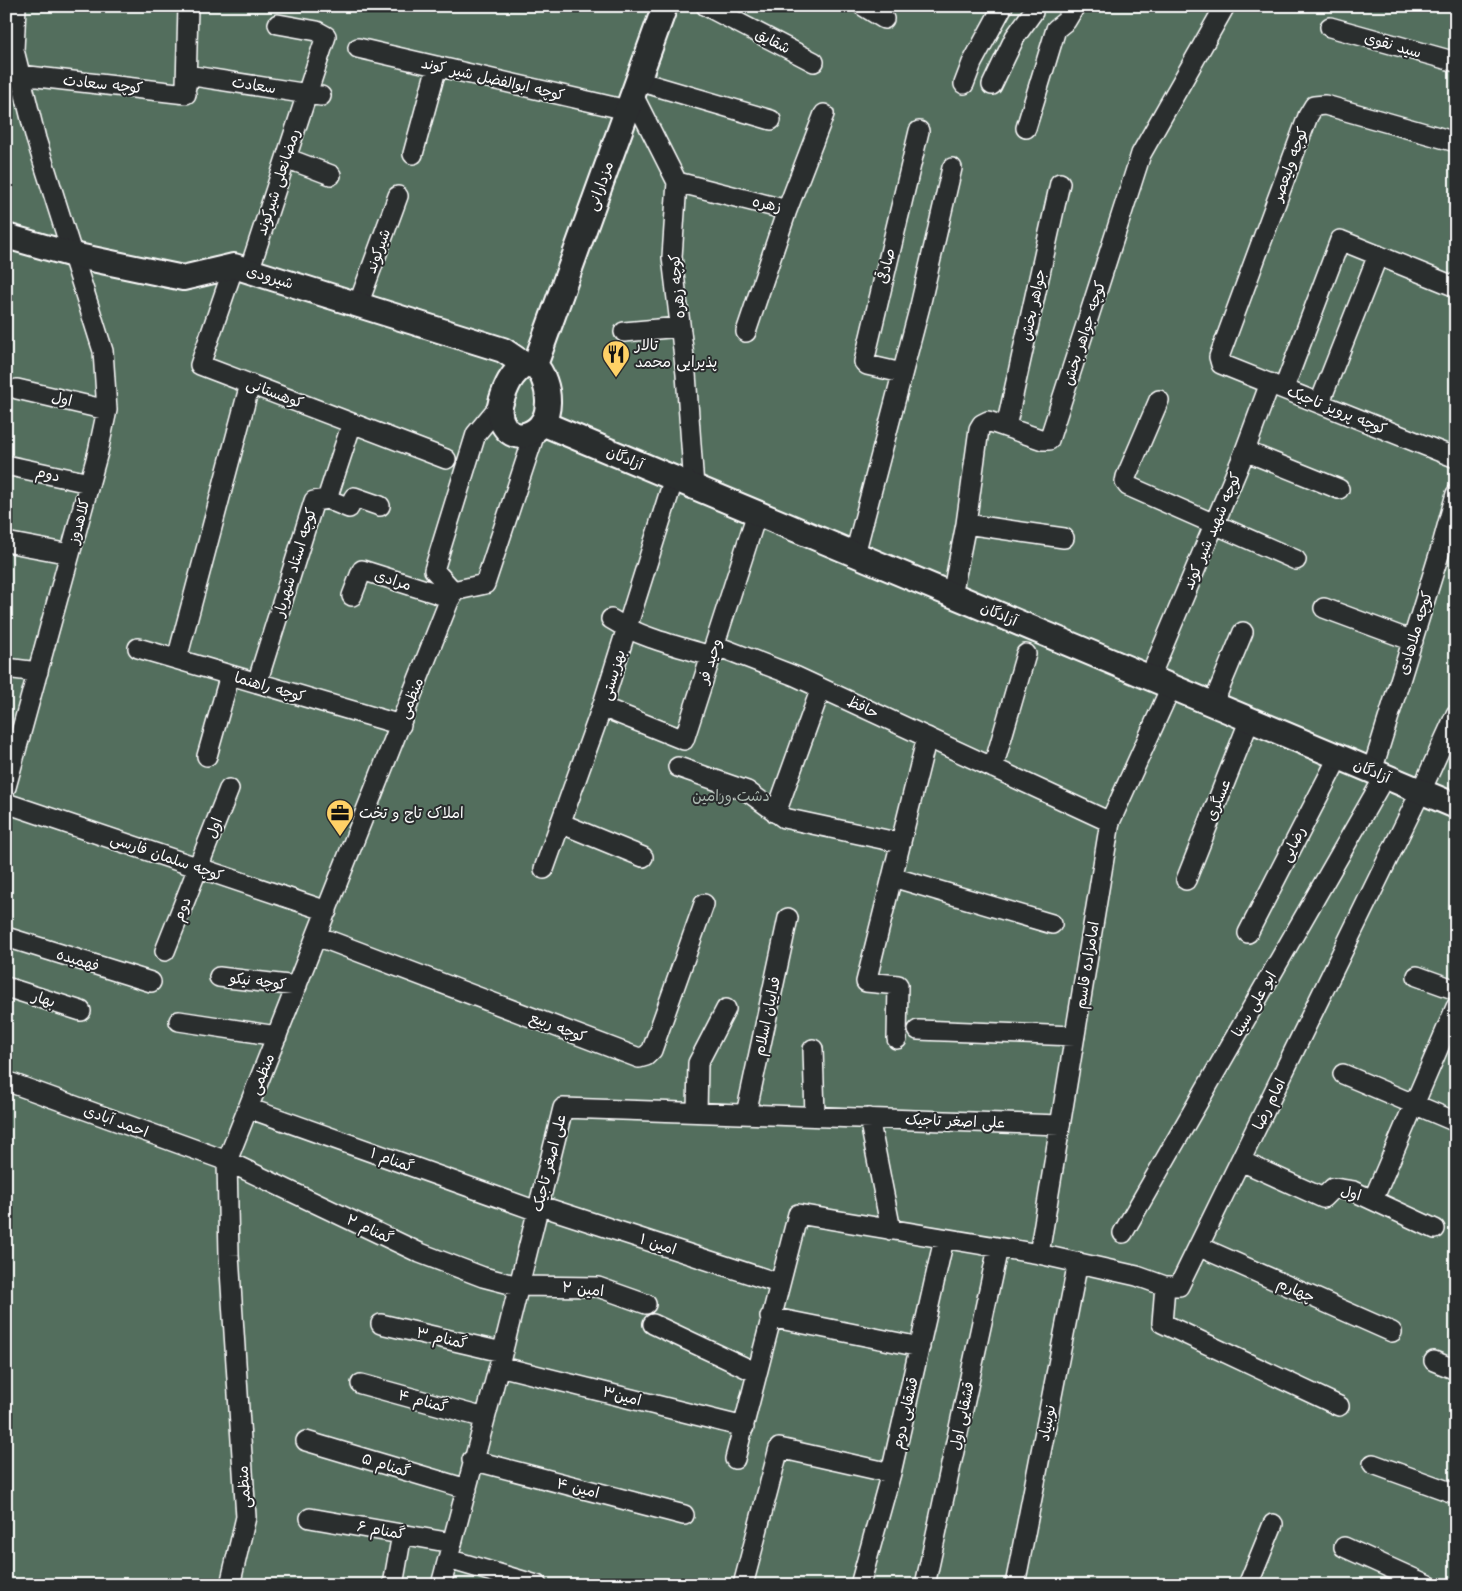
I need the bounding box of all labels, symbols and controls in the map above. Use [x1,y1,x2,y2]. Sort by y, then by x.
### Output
street label: شقایق [752,25,794,57]
street label: سید نقوی [1362,28,1424,62]
street label: کوچه ابوالفضل شیر کوند [419,54,566,105]
street label: کوچه سعادت [62,71,144,98]
street label: سعادت [231,73,277,97]
street label: کوچه ولیعصر [1268,124,1313,206]
street label: رمضانعلی شیرکوند [252,126,305,238]
street label: مزدارانی [583,159,618,214]
street label: زهره [751,192,783,216]
street label: شیرکوند [362,226,394,276]
street label: صادقی [871,246,899,286]
street label: کوچه زهره [665,253,690,319]
street label: شیرودی [244,261,296,293]
street label: جواهر بخش [1017,267,1050,343]
street label: کوچه جواهر بخش [1059,279,1110,388]
place label: تالار پذیرایی محمد [634,336,717,372]
restaurant icon: تالار پذیرایی محمد [601,339,631,378]
street label: کوهستانی [244,374,306,413]
street label: کوچه پرویز تاجیک [1284,382,1390,439]
street label: اول [50,388,74,410]
street label: آزادگان [604,442,647,474]
street label: دوم [34,463,62,488]
street label: کوچه شهید شیر کوند [1179,470,1246,593]
street label: کلاهدوز [64,497,94,546]
street label: کوچه استاد شهریار [270,505,321,620]
street label: مرادی [372,566,414,594]
street label: کوچه ملاهادی [1394,589,1437,677]
street label: آزادگان [978,598,1021,630]
street label: وحید فر [694,636,726,688]
street label: بهزیستی [597,648,630,703]
street label: کوچه راهنما [232,668,308,707]
street label: منظمی [395,675,428,722]
street label: حافظ [844,692,882,722]
street label: آزادگان [1351,755,1394,787]
street label: عسگری [1202,776,1234,824]
park label: دشت ورامین [692,787,770,806]
office icon: املاک تاج و تخت [325,798,355,837]
place label: املاک تاج و تخت [359,804,464,823]
street label: اول [202,815,226,841]
street label: رضایی [1276,823,1310,865]
street label: کوچه سلمان فارسی [108,829,226,886]
street label: دوم [169,894,198,925]
street label: امامزاده قاسم [1071,920,1106,1011]
street label: فهمیده [54,945,102,975]
street label: کوچه نیکو [228,968,287,994]
street label: ابو علی سینا [1228,968,1281,1041]
street label: فداییان اسلام [750,975,786,1058]
street label: بهار [29,987,58,1011]
street label: کوچه ربیع [526,1008,589,1048]
street label: منظمی [246,1051,279,1098]
street label: امام رضا [1249,1075,1291,1134]
street label: احمد آبادی [81,1101,151,1141]
street label: علی اصغر تاجیک [905,1110,1005,1133]
street label: علی اصغر تاجیک [528,1112,571,1214]
street label: گمنام ۱ [367,1144,416,1179]
street label: اول [1339,1181,1363,1205]
street label: گمنام ۲ [342,1210,396,1250]
street label: امین ۱ [637,1230,679,1258]
street label: چهارم [1273,1274,1318,1308]
street label: امین ۲ [561,1278,605,1300]
street label: گمنام ۳ [414,1323,469,1356]
street label: قشقایی دوم [888,1375,925,1451]
street label: قشقایی اول [946,1380,979,1452]
street label: امین۳ [601,1383,643,1409]
street label: گمنام ۴ [395,1386,450,1419]
street label: نوبنیاد [1035,1403,1059,1443]
street label: گمنام ۵ [359,1449,413,1484]
street label: منظمی [234,1465,255,1509]
street label: امین ۴ [555,1474,601,1502]
street label: گمنام ۶ [355,1517,407,1546]

